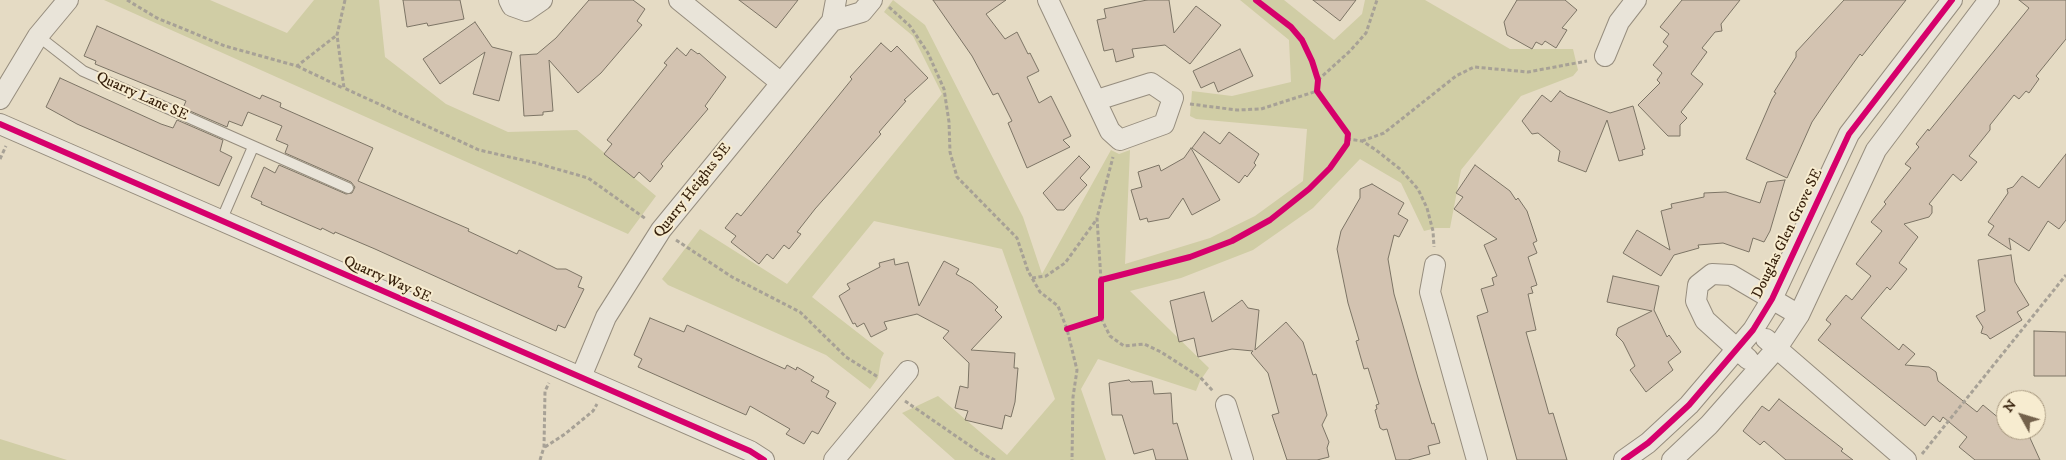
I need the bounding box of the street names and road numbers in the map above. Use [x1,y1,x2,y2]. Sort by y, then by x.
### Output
street label: Quarry Lane SE [93,69,191,125]
street label: Quarry Heights SE [650,140,736,242]
street label: Douglas Glen Grove SE [1749,166,1827,302]
street label: Quarry Way SE [340,253,434,307]

